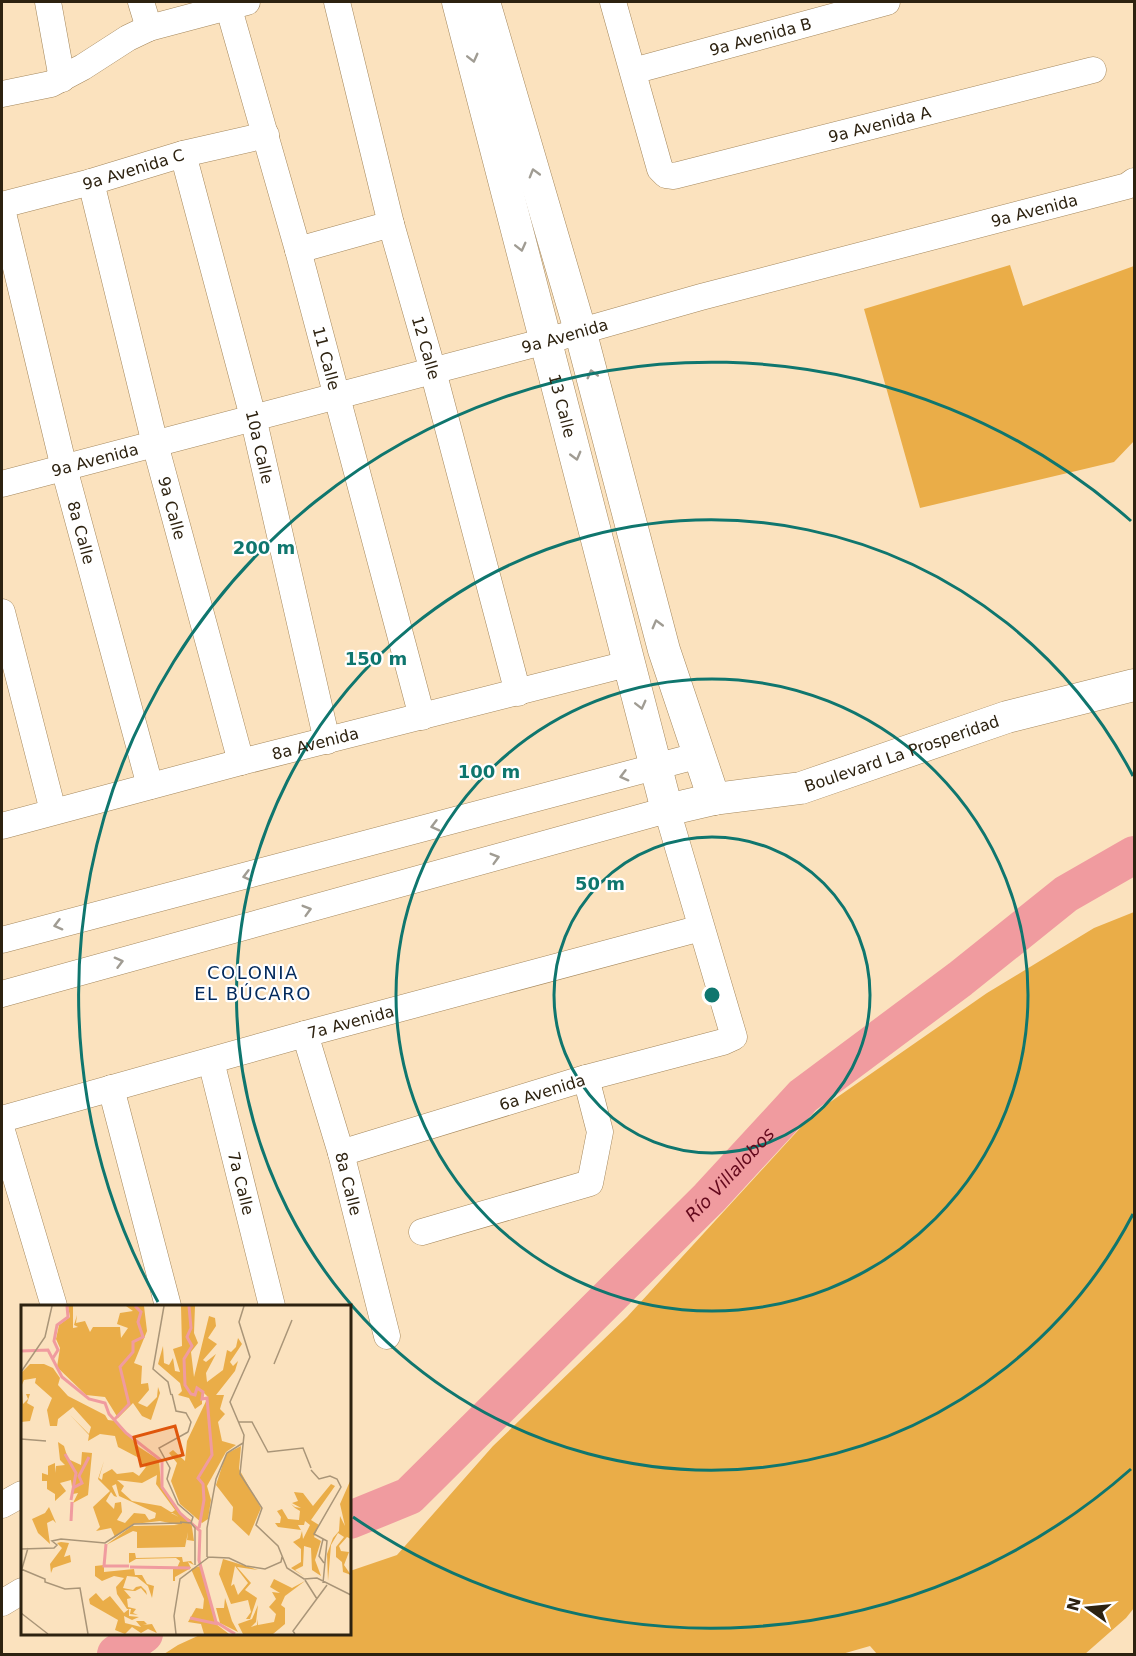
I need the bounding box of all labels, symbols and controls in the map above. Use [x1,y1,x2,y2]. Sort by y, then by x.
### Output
street label: 9a Avenida B [707,14,814,60]
one-way arrow [465,53,478,63]
street label: 9a Avenida A [826,102,933,147]
street label: 9a Avenida C [80,145,186,194]
one-way arrow [529,168,541,179]
street label: 9a Avenida [989,190,1080,231]
one-way arrow [514,242,527,252]
street label: 12 Calle [408,314,444,382]
street label: 9a Avenida [520,315,610,357]
street label: 11 Calle [309,324,344,392]
one-way arrow [586,370,599,380]
street label: 13 Calle [545,372,579,440]
street label: 10a Calle [242,408,277,486]
street label: 9a Avenida [50,440,140,481]
one-way arrow [569,450,581,461]
street label: 9a Calle [154,474,189,542]
street label: 8a Calle [63,499,99,566]
text: 200 m [233,537,295,558]
one-way arrow [652,619,665,629]
text: 150 m [345,648,407,669]
one-way arrow [634,700,647,710]
street label: Boulevard La Prosperidad [802,711,1002,796]
street label: 8a Avenida [270,723,361,764]
text: 100 m [458,761,520,782]
one-way arrow [619,769,630,781]
one-way arrow [430,819,441,831]
one-way arrow [489,853,500,865]
one-way arrow [242,868,252,881]
text: 50 m [575,873,625,894]
one-way arrow [301,905,312,917]
one-way arrow [53,918,63,931]
one-way arrow [113,957,124,969]
district label: COLONIA EL BÚCARO [194,962,312,1004]
centre of rings [702,985,722,1005]
street label: 7a Avenida [305,1002,396,1043]
street label: 6a Avenida [497,1070,587,1115]
water label: Río Villalobos [681,1123,779,1225]
street label: 7a Calle [224,1150,258,1217]
street label: 8a Calle [331,1150,365,1218]
inset map [21,1305,351,1635]
north arrow [1058,1578,1118,1638]
text: N [1063,1595,1085,1613]

